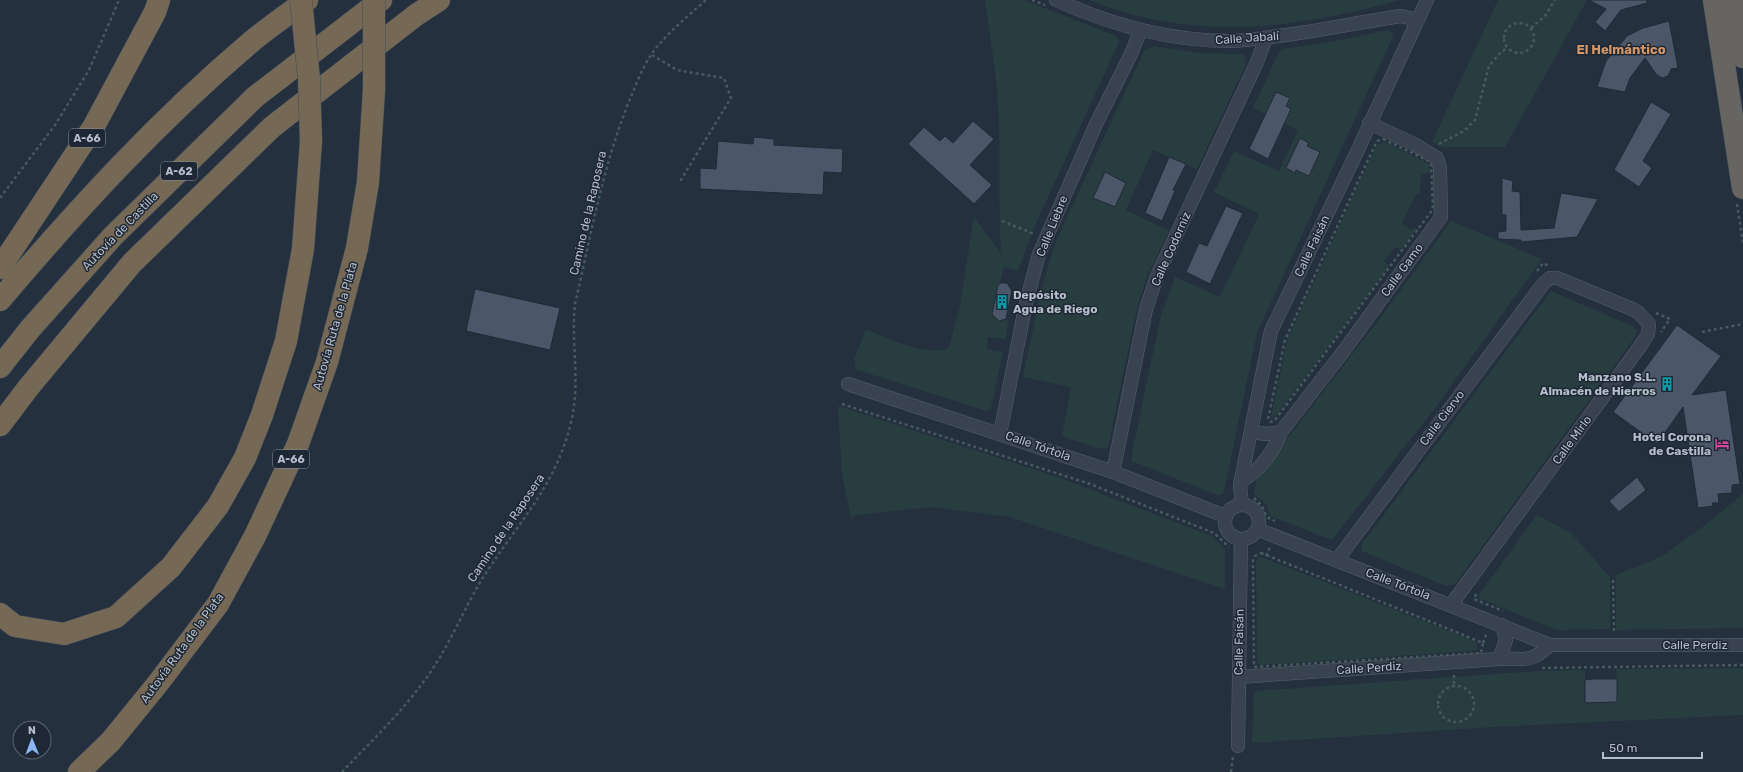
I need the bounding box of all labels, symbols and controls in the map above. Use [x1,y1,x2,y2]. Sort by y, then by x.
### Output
street label: Calle Jabalí [1215,29,1280,47]
district label: El Helmántico [1576,42,1666,57]
road number: A-66 [69,129,105,147]
street label: Camino de la Raposera [567,150,609,276]
road number: A-62 [161,162,197,180]
street label: Autovía de Castilla [79,189,161,273]
street label: Calle Liebre [1033,193,1071,259]
street label: Calle Codorniz [1148,210,1194,288]
street label: Calle Faisán [1292,213,1332,279]
street label: Calle Gamo [1378,241,1426,299]
street label: Autovía Ruta de la Plata [310,260,360,392]
place label: Depósito Agua de Riego [1013,288,1098,316]
building icon: Depósito Agua de Riego [994,294,1010,310]
place label: Manzano S.L. Almacén de Hierros [1540,370,1656,398]
building icon: Manzano S.L. Almacén de Hierros [1659,376,1675,392]
street label: Calle Ciervo [1417,388,1467,448]
street label: Calle Mirlo [1550,413,1594,467]
street label: Calle Tórtola [1003,428,1073,464]
place label: Hotel Corona de Castilla [1633,430,1711,458]
hotel icon: Hotel Corona de Castilla [1714,436,1730,452]
road number: A-66 [273,450,309,468]
street label: Camino de la Raposera [465,471,547,585]
street label: Calle Tórtola [1364,565,1432,603]
street label: Autovía Ruta de la Plata [137,590,227,706]
street label: Calle Faisán [1231,609,1247,675]
street label: Calle Perdiz [1662,638,1728,652]
street label: Calle Perdiz [1336,659,1402,677]
north arrow [12,720,52,760]
text: N [28,724,36,737]
scale bar [1603,734,1702,760]
text: 50 m [1609,741,1637,755]

